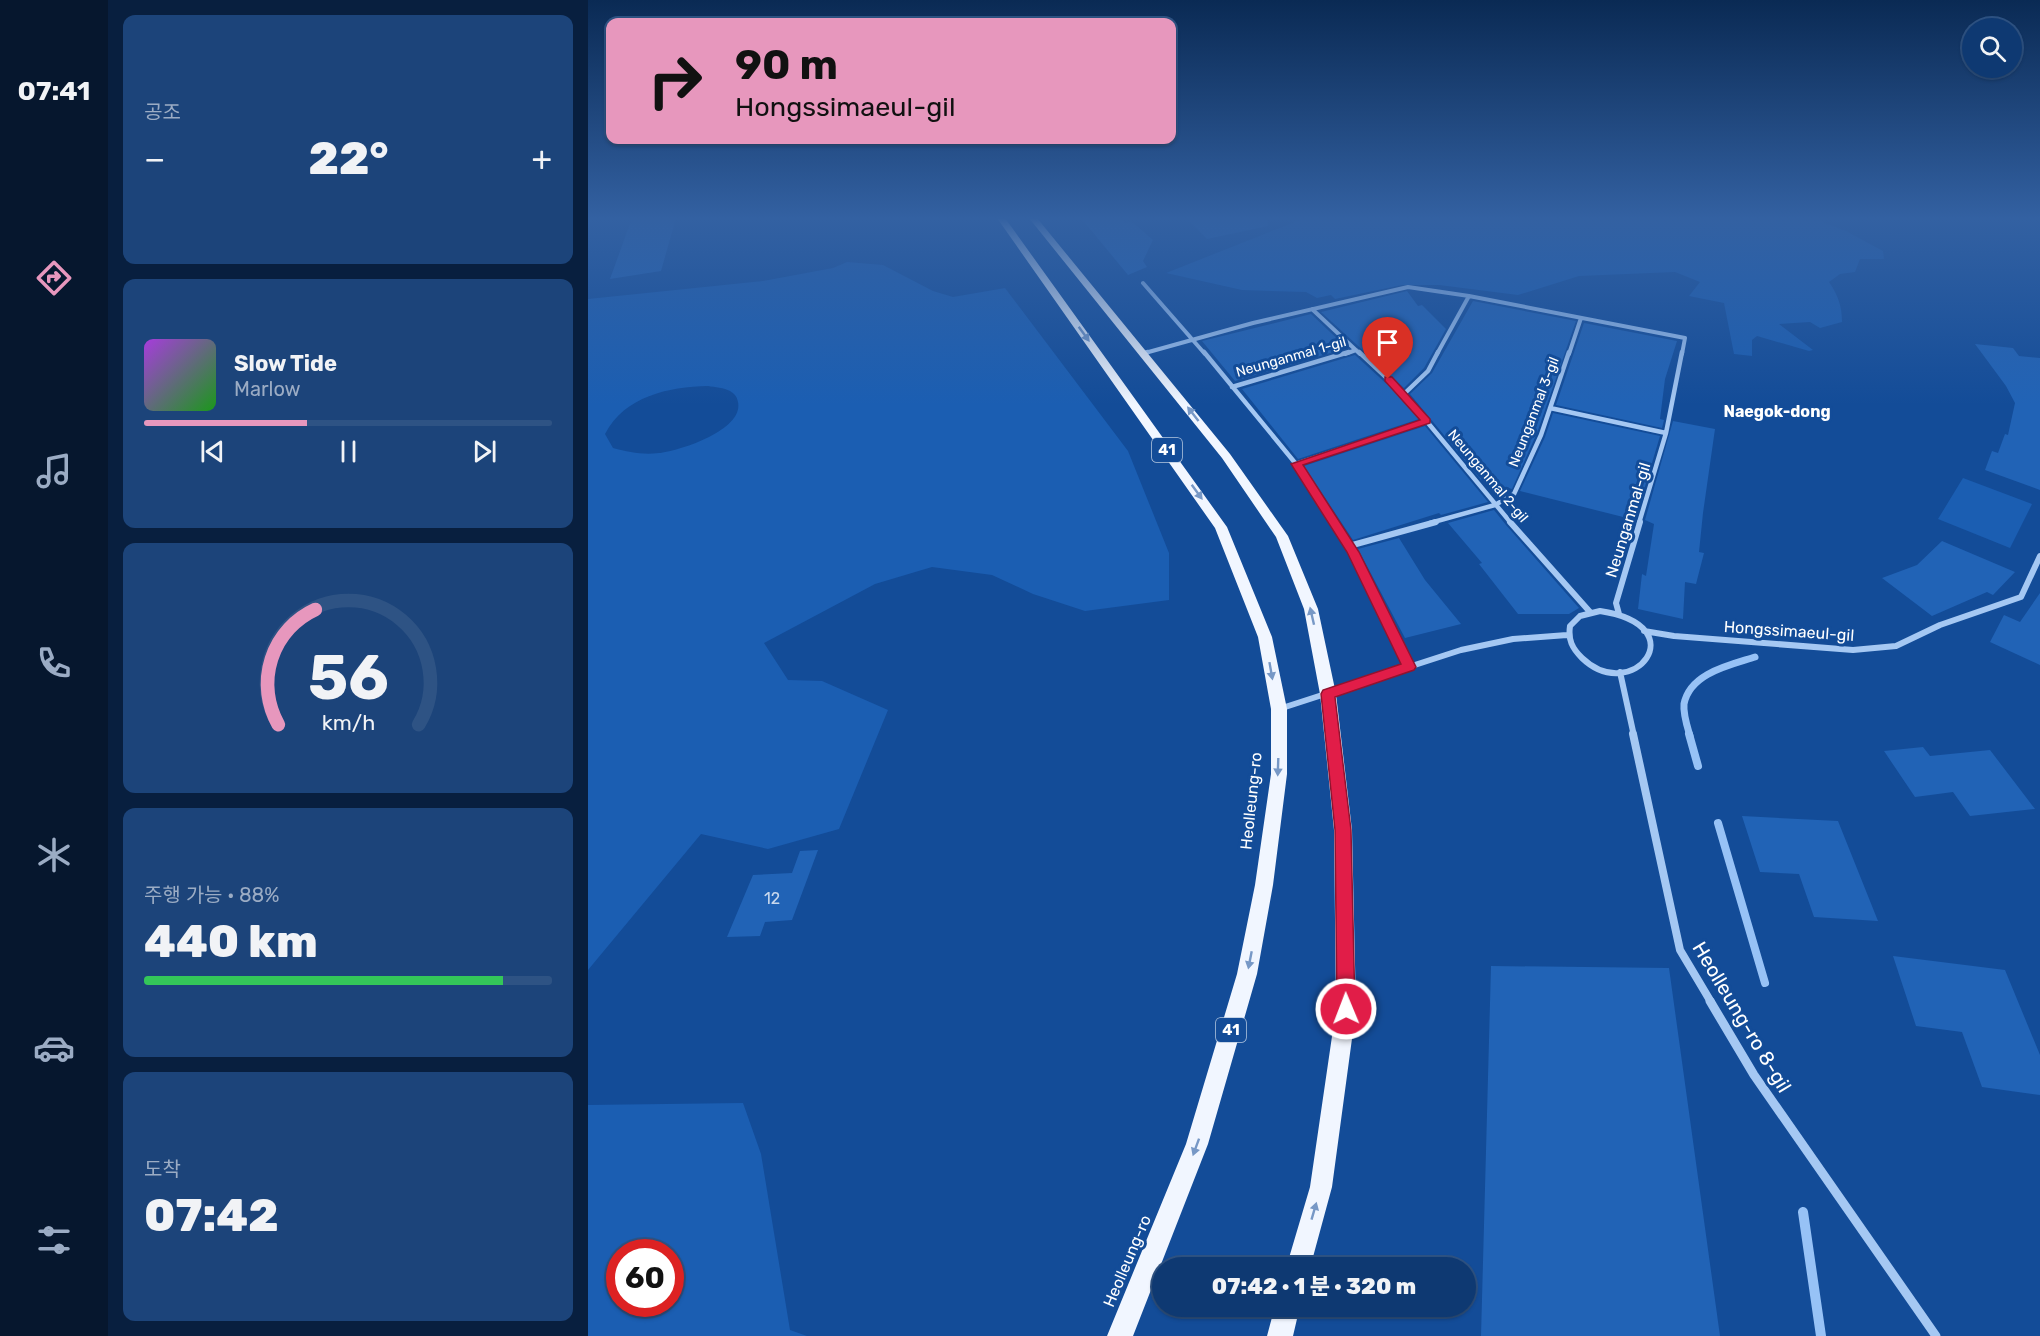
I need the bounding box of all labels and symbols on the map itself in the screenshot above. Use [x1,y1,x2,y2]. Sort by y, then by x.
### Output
pin [1362,317,1413,379]
one-way arrow [1077,326,1089,341]
street label: Neunganmal 1-gil [1234,333,1348,381]
street label: Neunganmal 3-gil [1505,355,1563,469]
district label: Naegok-dong [1723,402,1831,421]
one-way arrow [1186,406,1199,422]
street label: Neunganmal 2-gil [1444,426,1532,526]
road number: 41 [1152,438,1182,462]
street label: Neunganmal-gil [1601,460,1655,580]
one-way arrow [1191,484,1203,500]
one-way arrow [1306,607,1316,625]
street label: Hongssimaeul-gil [1723,617,1855,645]
one-way arrow [1267,661,1276,680]
street label: Heolleung-ro [1236,751,1266,851]
one-way arrow [1274,758,1283,777]
house number: 12 [764,889,780,908]
street label: Heolleung-ro 8-gil [1688,937,1796,1097]
one-way arrow [1245,951,1254,970]
position arrow [1314,977,1378,1041]
road number: 41 [1216,1018,1246,1042]
one-way arrow [1190,1138,1200,1156]
one-way arrow [1310,1202,1319,1220]
street label: Heolleung-ro [1099,1212,1155,1310]
speed limit sign: 60 [606,1239,684,1317]

